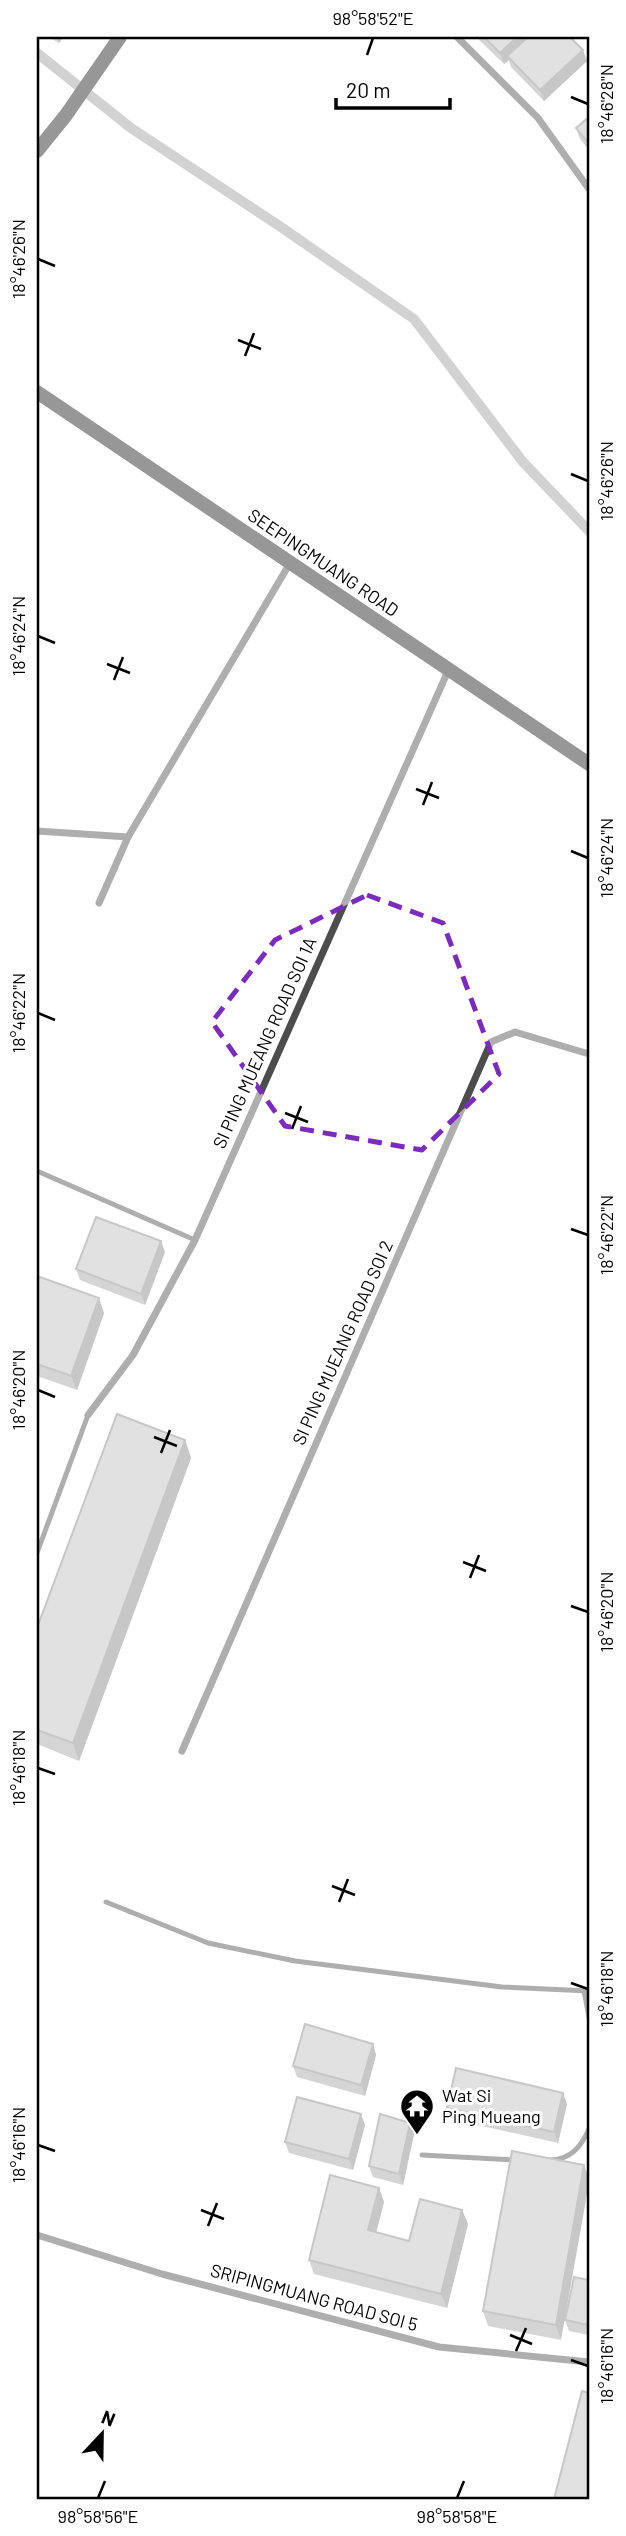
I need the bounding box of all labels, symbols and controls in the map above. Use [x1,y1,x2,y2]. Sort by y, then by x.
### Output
text: 98°58'52"E [332,7,414,29]
text: 18°46'28"N [595,64,617,144]
scale bar [336,66,449,110]
text: 20 m [346,77,391,102]
text: 18°46'26"N [7,219,29,299]
text: 18°46'26"N [595,441,617,521]
street label: SEEPINGMUANG ROAD [244,504,403,621]
text: 18°46'24"N [7,596,29,676]
text: 18°46'24"N [595,818,617,898]
street label: SI PING MUEANG ROAD SOI 1A [207,933,321,1152]
text: 18°46'22"N [7,973,29,1053]
text: 18°46'22"N [595,1195,617,1275]
street label: SI PING MUEANG ROAD SOI 2 [287,1237,397,1448]
text: 18°46'20"N [7,1350,29,1430]
text: 18°46'20"N [595,1572,617,1652]
text: 18°46'18"N [7,1730,29,1806]
text: 18°46'18"N [595,1951,617,2027]
place label: Wat Si Ping Mueang [442,2084,541,2127]
temple icon: Wat Si Ping Mueang [398,2087,436,2136]
text: 18°46'16"N [7,2107,29,2183]
street label: SRIPINGMUANG ROAD SOI 5 [208,2259,420,2335]
text: 18°46'16"N [595,2328,617,2404]
north arrow [66,2400,136,2470]
text: N [98,2405,119,2431]
text: 98°58'56"E [58,2505,138,2527]
text: 98°58'58"E [417,2505,497,2527]

